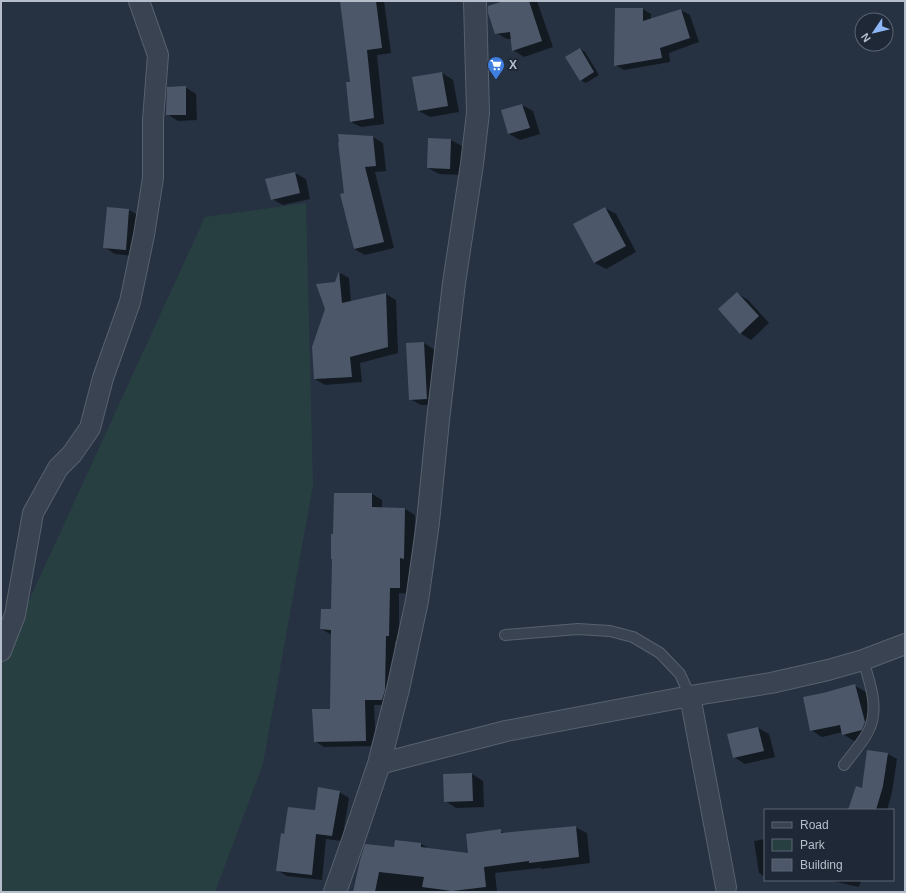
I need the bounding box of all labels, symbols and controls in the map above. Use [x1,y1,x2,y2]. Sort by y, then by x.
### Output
north arrow [854,12,894,52]
text: N [859,31,873,44]
supermarket icon: X [486,55,506,80]
place label: X [509,58,517,72]
legend [764,809,894,881]
text: Road [800,818,829,832]
text: Park [800,838,826,852]
text: Building [800,858,843,872]

